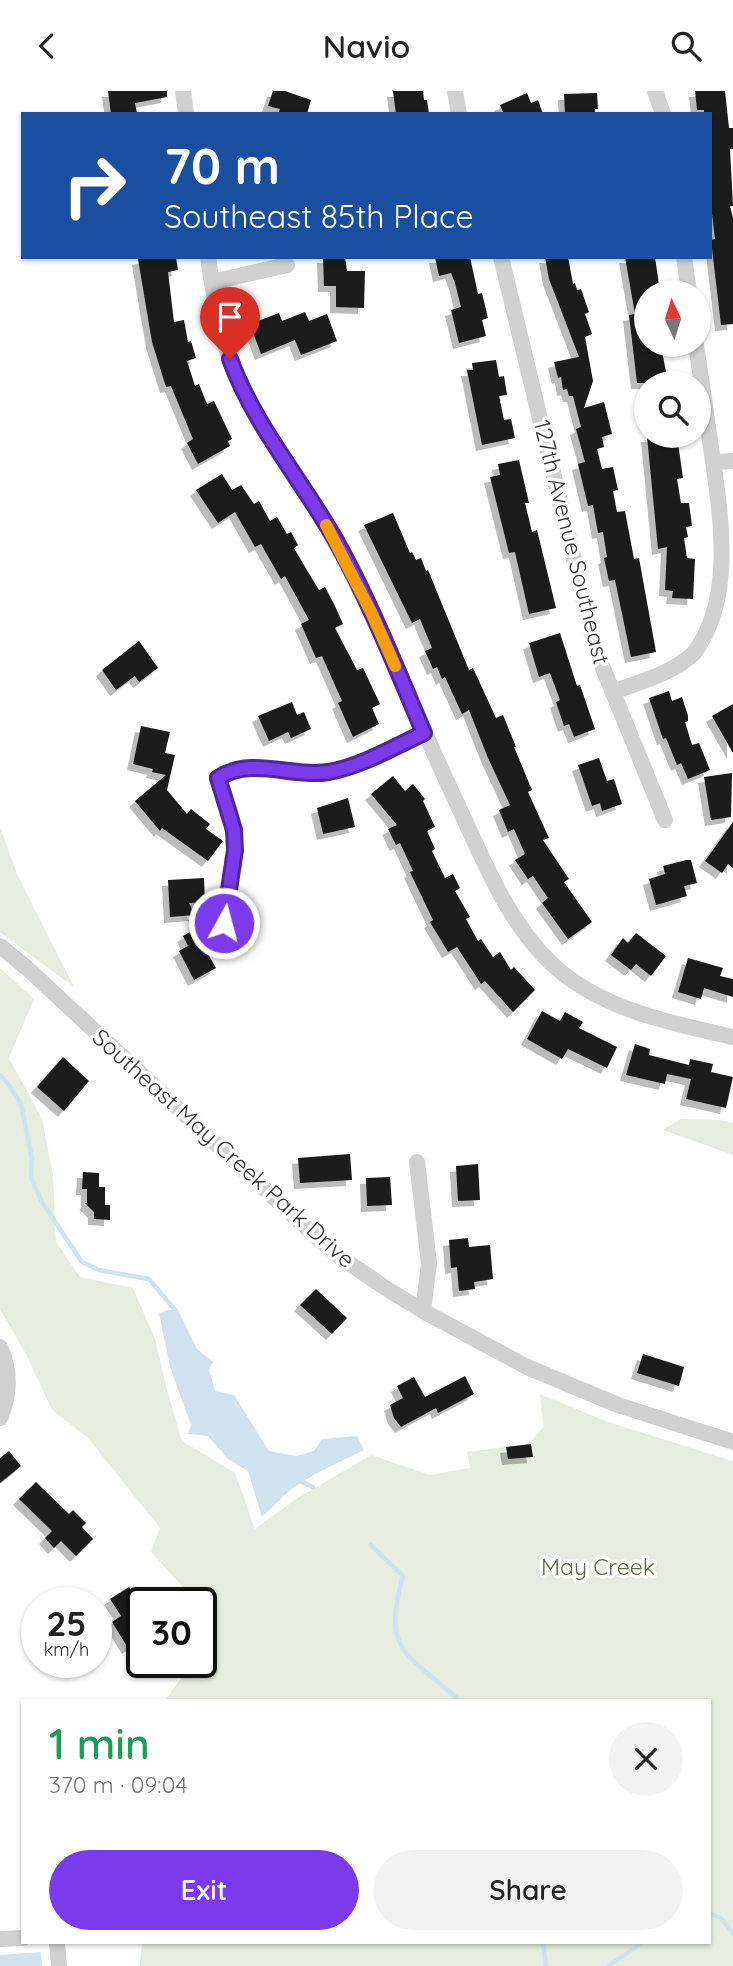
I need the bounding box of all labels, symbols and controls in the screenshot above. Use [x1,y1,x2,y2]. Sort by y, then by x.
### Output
text: Navio [323,26,410,66]
icon: back [28,27,66,65]
icon: search [667,27,705,65]
text: 70 m [164,135,280,196]
icon: right [49,140,140,231]
text: Southeast 85th Place [164,196,474,236]
north arrow [634,280,710,357]
map controls [634,280,711,448]
pin [200,287,260,359]
icon: arrive [211,298,249,336]
button: search [634,371,711,448]
street label: 127th Avenue Southeast [528,417,616,668]
position arrow [187,886,261,960]
street label: Southeast May Creek Park Drive [87,1022,361,1274]
park label: May Creek [541,1552,655,1581]
speed limit sign: 30 [126,1587,217,1678]
text: 25 [46,1601,87,1645]
text: km/h [44,1638,89,1661]
text: 1 min [49,1717,150,1770]
button: close [609,1722,683,1796]
text: 370 m · 09:04 [49,1770,187,1799]
button: Exit [49,1850,359,1930]
button: Share [373,1850,683,1930]

